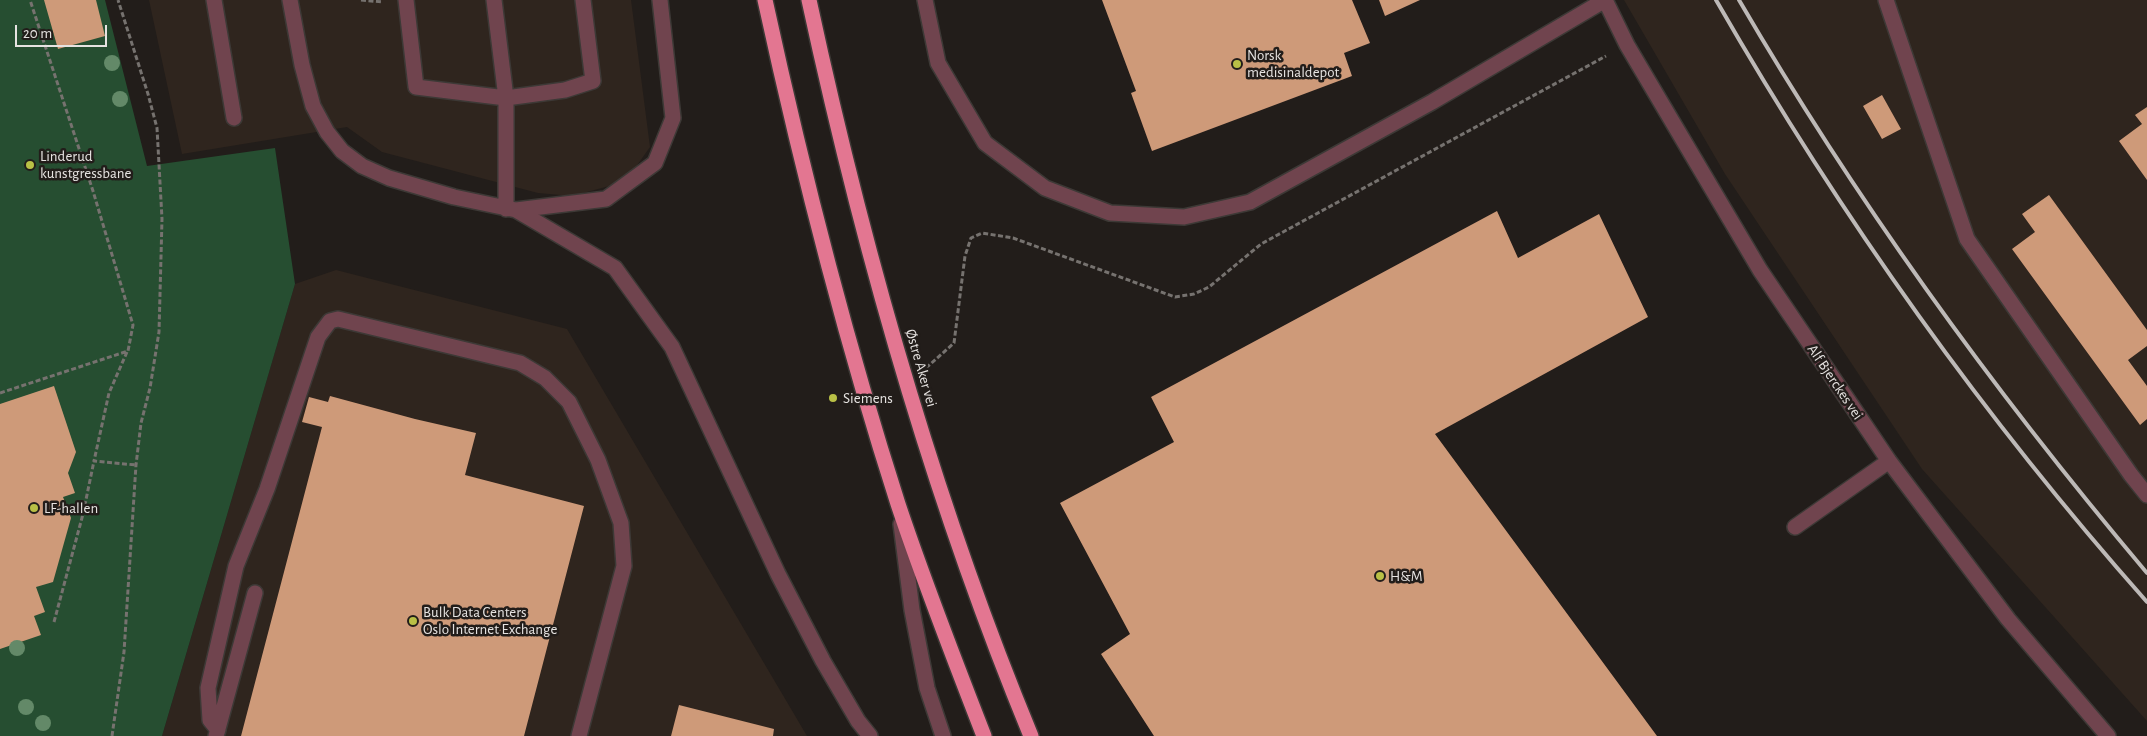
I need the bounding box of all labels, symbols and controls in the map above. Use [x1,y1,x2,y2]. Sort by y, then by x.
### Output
scale bar [18,15,110,47]
text: 20 m [23,26,52,41]
place label: Norsk medisinaldepot [1247,46,1339,81]
marker: Norsk medisinaldepot [1231,58,1243,70]
place label: Linderud kunstgressbane [40,147,131,182]
marker: Linderud kunstgressbane [24,159,36,171]
street label: Østre Aker vei [901,327,941,409]
street label: Alf Bjerckes vei [1803,341,1867,423]
place label: Siemens [843,389,893,407]
marker: Siemens [827,392,839,404]
place label: LF-hallen [44,499,98,517]
marker: LF-hallen [28,502,40,514]
place label: H&M [1390,567,1423,585]
marker: H&M [1374,570,1386,582]
place label: Bulk Data Centers Oslo Internet Exchange [423,603,557,638]
marker: Bulk Data Centers Oslo Internet Exchange [407,615,419,627]

